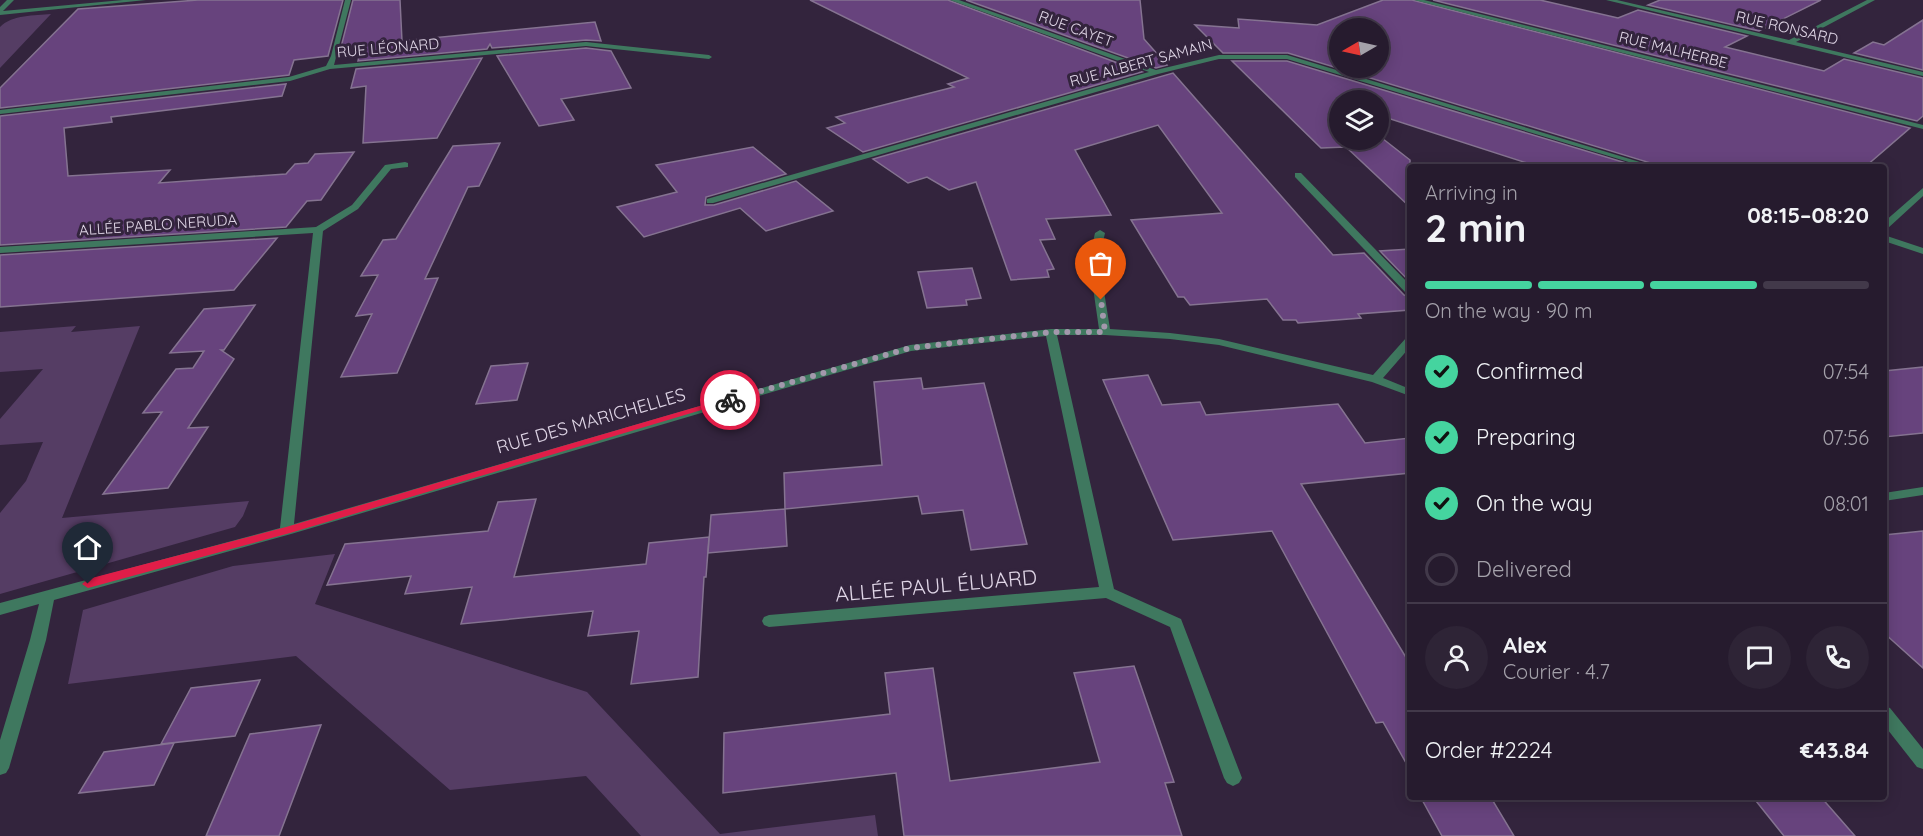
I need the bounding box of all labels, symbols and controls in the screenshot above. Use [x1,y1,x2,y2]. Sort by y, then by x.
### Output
street label: RUE CAYET [1036,6,1116,51]
street label: RUE RONSARD [1734,6,1840,49]
north arrow [1329,18,1389,78]
map controls [1329,18,1389,150]
street label: RUE MALHERBE [1617,27,1729,72]
street label: RUE LÉONARD [336,34,440,61]
street label: RUE ALBERT SAMAIN [1067,34,1214,91]
button: layers [1329,90,1389,150]
text: Arriving in [1425,180,1518,205]
text: 08:15–08:20 [1747,201,1869,229]
text: 2 min [1425,203,1527,252]
street label: ALLÉE PABLO NERUDA [78,209,238,240]
pin [1075,238,1126,300]
icon: bag [1084,247,1117,280]
text: On the way · 90 m [1425,298,1592,323]
icon: check [1425,355,1458,388]
text: Confirmed [1476,357,1583,385]
text: 07:54 [1823,359,1869,384]
courier [700,370,760,430]
street label: RUE DES MARICHELLES [494,382,688,459]
icon: bike [714,384,747,417]
icon: check [1425,421,1458,454]
text: Preparing [1476,423,1576,451]
text: 07:56 [1823,425,1869,450]
icon: check [1425,487,1458,520]
text: On the way [1476,489,1592,517]
text: 08:01 [1823,491,1869,516]
pin [62,522,113,584]
icon: home [71,531,104,564]
text: Delivered [1476,555,1572,583]
street label: ALLÉE PAUL ÉLUARD [834,563,1038,607]
button: person [1425,626,1488,689]
button: chat [1728,626,1791,689]
button: phone [1806,626,1869,689]
text: Alex [1503,631,1546,659]
text: Courier · 4.7 [1503,659,1610,684]
text: Order #2224 [1425,736,1552,764]
text: €43.84 [1800,736,1869,764]

